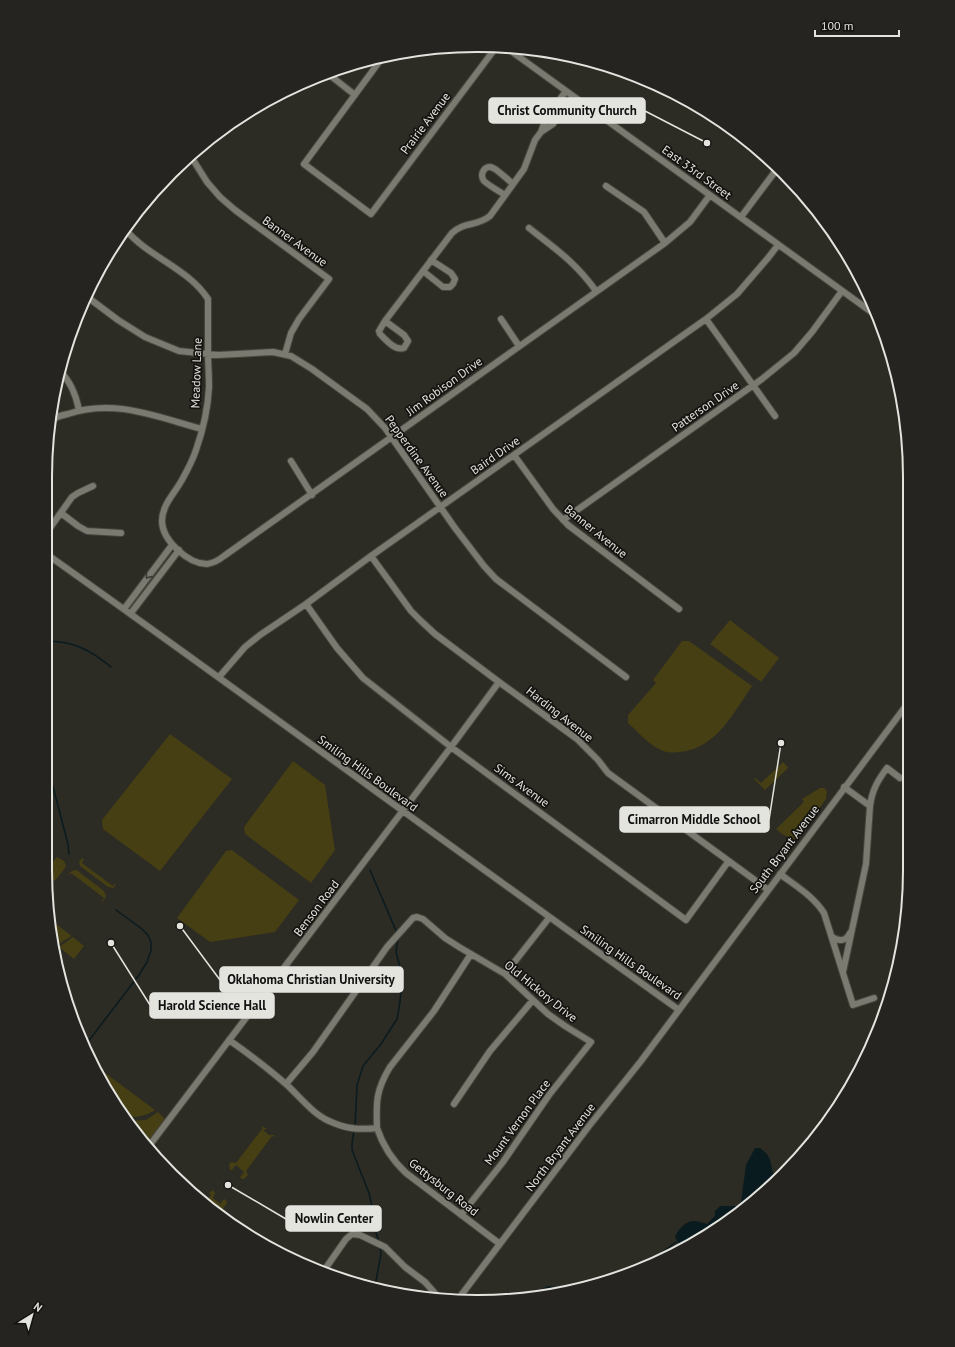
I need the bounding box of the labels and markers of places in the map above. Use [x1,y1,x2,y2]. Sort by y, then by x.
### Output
callout: Christ Community Church [489,98,645,123]
callout: Cimarron Middle School [620,807,769,832]
callout: Oklahoma Christian University [220,967,403,992]
callout: Harold Science Hall [150,993,274,1018]
callout: Nowlin Center [286,1206,381,1231]

